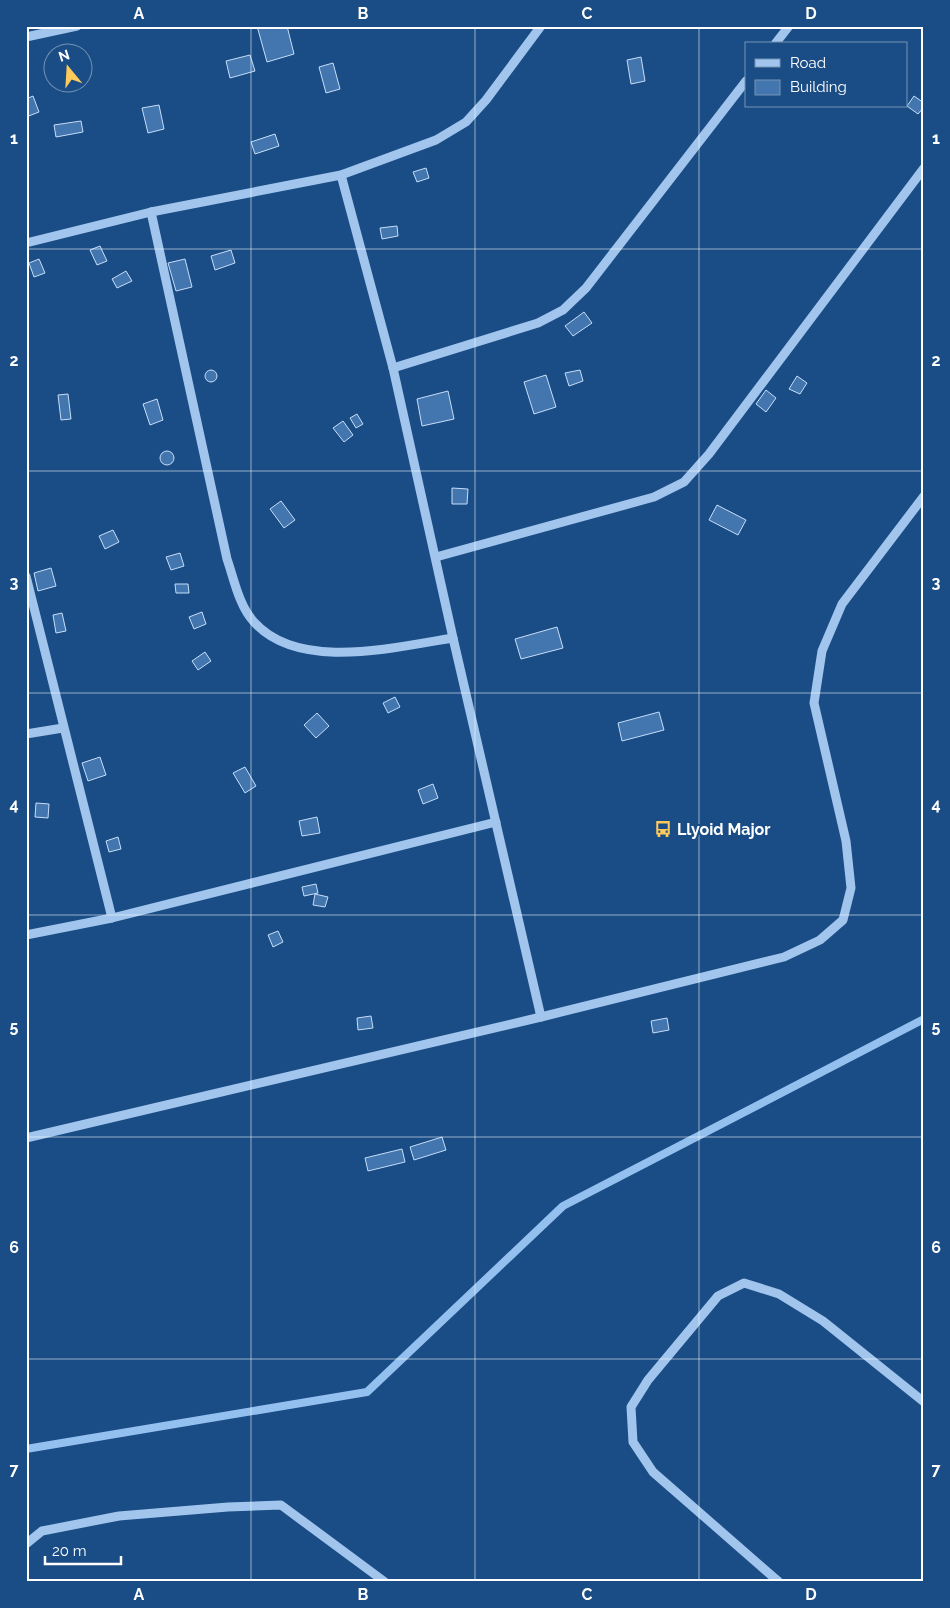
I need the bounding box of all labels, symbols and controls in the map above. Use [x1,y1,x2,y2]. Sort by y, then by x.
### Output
text: A [134,4,145,23]
text: B [358,4,369,23]
text: C [582,4,593,23]
text: D [805,4,817,23]
north arrow [42,42,92,92]
legend [745,42,908,108]
text: N [56,46,72,65]
text: Road [790,54,826,72]
text: Building [790,78,847,96]
text: 1 [10,129,18,148]
text: 1 [932,129,940,148]
text: 2 [9,351,19,370]
text: 2 [931,351,941,370]
text: 3 [10,573,19,592]
text: 3 [932,573,941,592]
text: 4 [9,795,19,814]
text: 4 [931,795,941,814]
bus stop icon: Llyoid Major [653,819,673,839]
place label: Llyoid Major [677,820,770,839]
text: 5 [10,1017,19,1036]
text: 5 [932,1017,941,1036]
text: 6 [9,1238,19,1257]
text: 6 [931,1238,941,1257]
text: 7 [10,1460,19,1479]
text: 7 [932,1460,941,1479]
scale bar [45,1533,121,1565]
text: 20 m [52,1542,87,1560]
text: A [134,1585,145,1604]
text: B [358,1585,369,1604]
text: C [582,1585,593,1604]
text: D [805,1585,817,1604]

